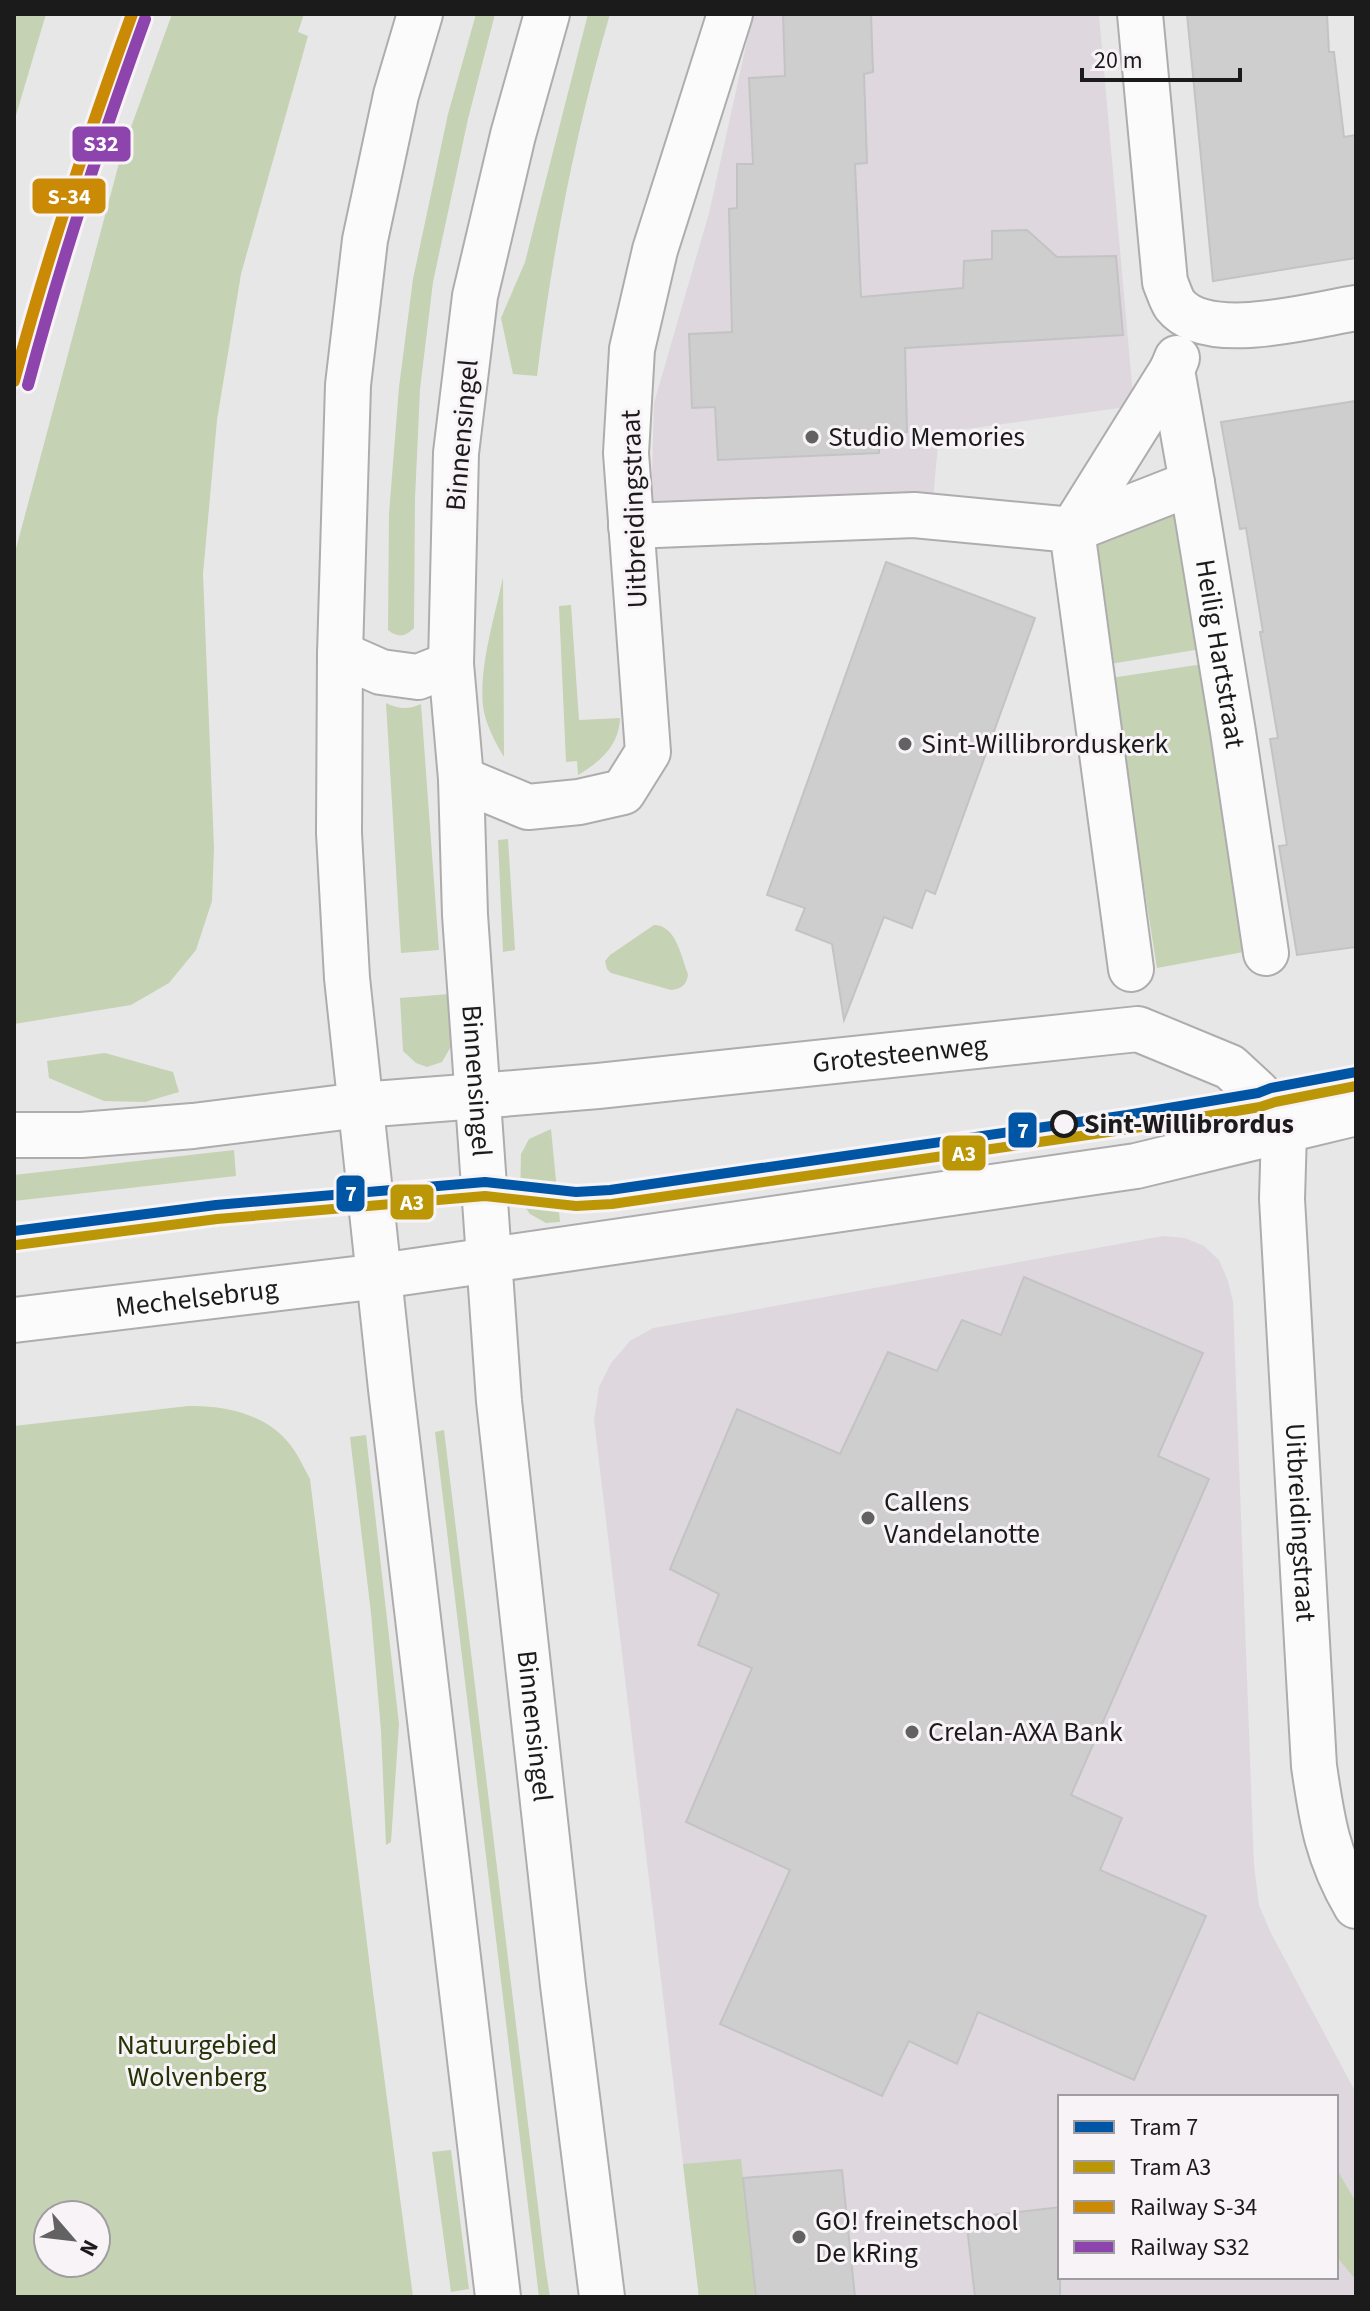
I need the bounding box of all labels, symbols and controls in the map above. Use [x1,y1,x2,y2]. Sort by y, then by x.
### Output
scale bar [1082,32,1240,82]
text: 20 m [1094,43,1143,78]
line badge: S32 [71,125,132,163]
text: S32 [83,128,119,160]
line badge: S-34 [31,177,107,215]
text: S-34 [47,181,91,213]
street label: Binnensingel [435,358,489,512]
street label: Uitbreidingstraat [611,408,657,609]
place label: Studio Memories [828,417,1025,457]
marker: Studio Memories [803,428,821,446]
street label: Heilig Hartstraat [1185,556,1255,752]
place label: Sint-Willibrorduskerk [921,724,1168,764]
marker: Sint-Willibrorduskerk [896,735,914,753]
street label: Binnensingel [451,1004,502,1158]
street label: Grotesteenweg [811,1025,989,1083]
place label: Sint-Willibrordus [1084,1104,1294,1144]
line badge: 7 [1007,1111,1038,1149]
marker: Sint-Willibrordus [1051,1111,1077,1137]
text: 7 [1017,1115,1029,1147]
line badge: A3 [941,1134,987,1172]
text: A3 [951,1138,976,1170]
line badge: 7 [335,1174,366,1213]
text: 7 [345,1178,357,1210]
line badge: A3 [389,1183,435,1221]
text: A3 [399,1187,424,1219]
street label: Mechelsebrug [113,1268,280,1328]
street label: Uitbreidingstraat [1275,1422,1326,1623]
place label: Callens Vandelanotte [884,1482,1040,1554]
marker: Callens Vandelanotte [859,1509,877,1527]
street label: Binnensingel [506,1648,563,1804]
place label: Crelan-AXA Bank [928,1712,1123,1752]
marker: Crelan-AXA Bank [903,1723,921,1741]
park label: Natuurgebied Wolvenberg [117,2025,277,2097]
legend [1058,2095,1338,2279]
text: Tram 7 [1130,2110,1198,2145]
text: Tram A3 [1130,2150,1211,2185]
text: Railway S-34 [1130,2190,1257,2225]
north arrow [32,2199,112,2279]
place label: GO! freinetschool De kRing [815,2201,1018,2273]
marker: GO! freinetschool De kRing [790,2228,808,2246]
text: Railway S32 [1130,2230,1249,2265]
text: N [71,2234,106,2262]

